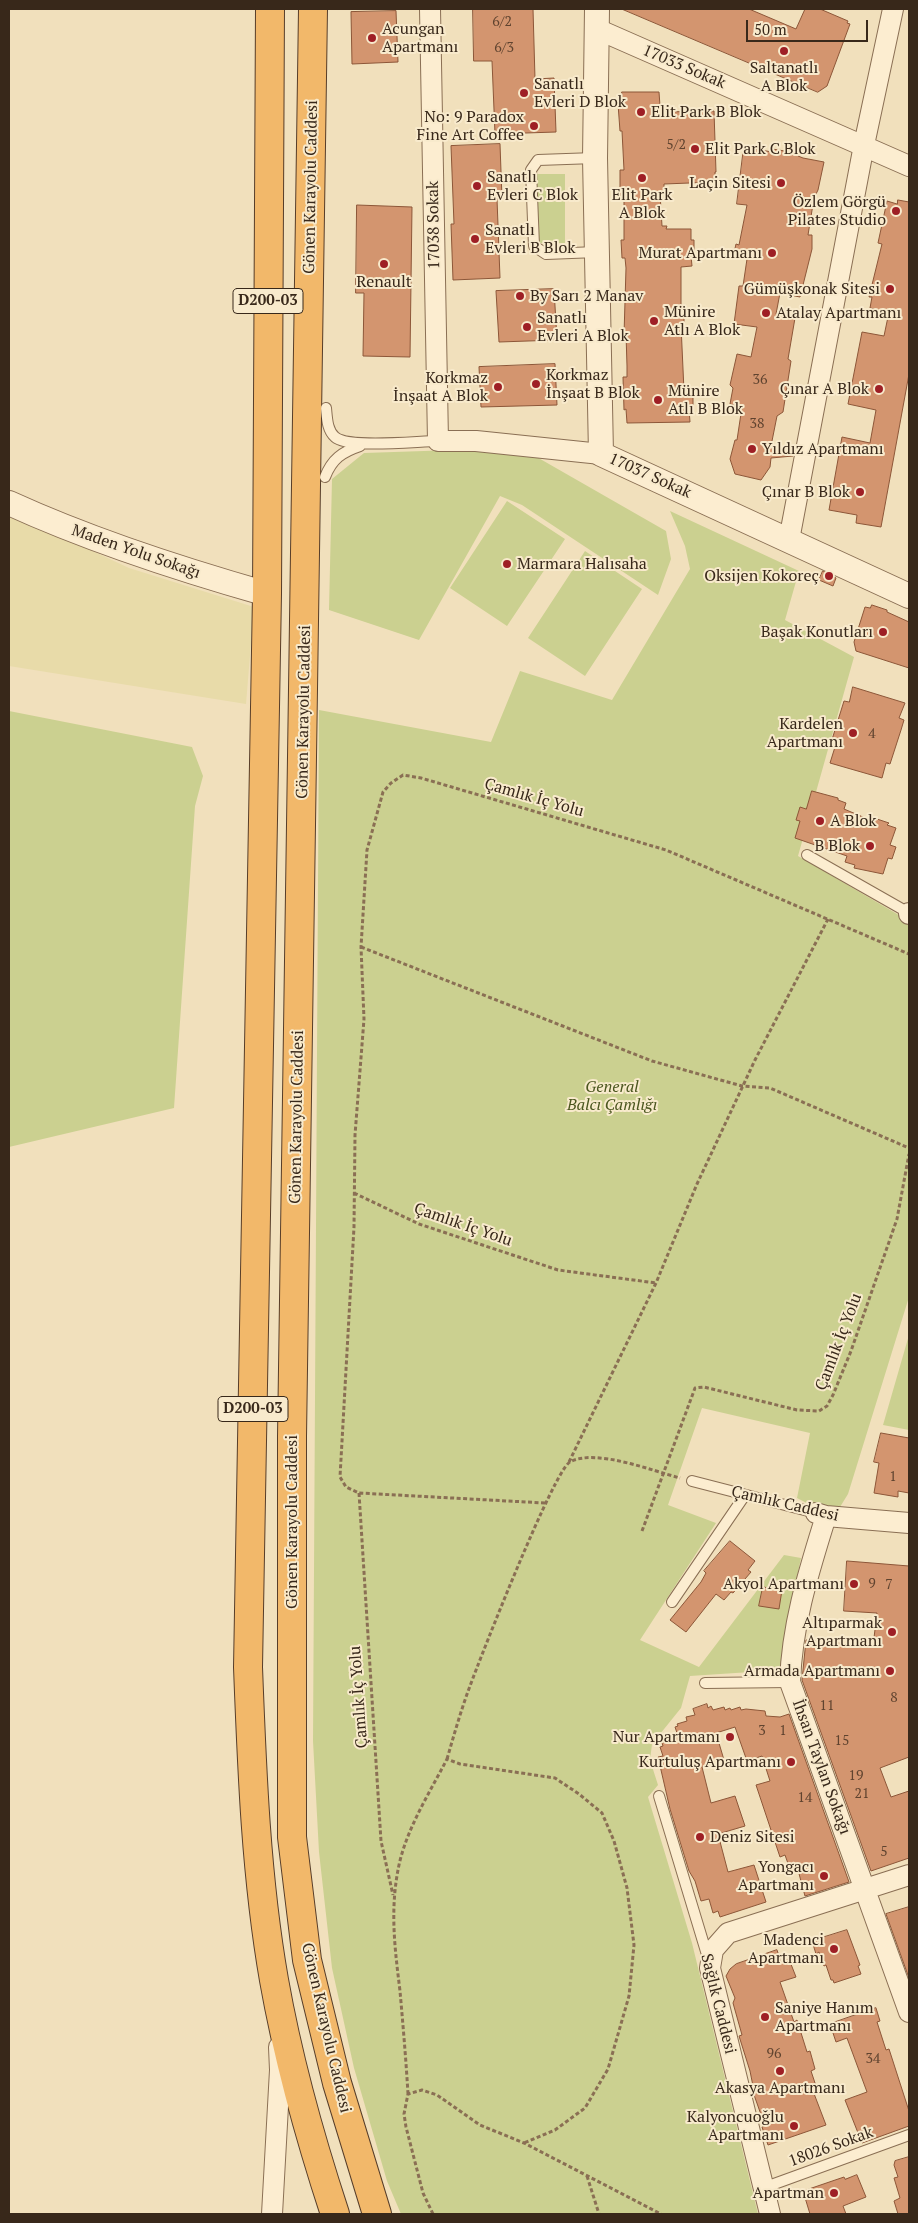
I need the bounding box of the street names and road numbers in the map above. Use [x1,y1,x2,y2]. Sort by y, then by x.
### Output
street label: 17033 Sokak [639,41,729,93]
street label: Gönen Karayolu Caddesi [300,100,322,274]
street label: 17038 Sokak [424,181,444,269]
road number: D200-03 [233,288,303,314]
street label: 17037 Sokak [606,449,694,503]
street label: Maden Yolu Sokağı [69,521,203,583]
street label: Gönen Karayolu Caddesi [293,625,315,799]
street label: Çamlık İç Yolu [482,775,586,821]
street label: Gönen Karayolu Caddesi [286,1030,308,1204]
street label: Çamlık İç Yolu [411,1199,515,1251]
street label: Çamlık İç Yolu [812,1291,866,1393]
road number: D200-03 [218,1396,288,1422]
street label: Gönen Karayolu Caddesi [282,1435,302,1609]
street label: Çamlık Caddesi [729,1482,841,1526]
street label: Çamlık İç Yolu [346,1645,372,1749]
street label: İhsan Taylan Sokağı [788,1697,854,1837]
street label: Gönen Karayolu Caddesi [297,1941,355,2115]
street label: Sağlık Caddesi [696,1952,740,2056]
street label: 18026 Sokak [786,2123,876,2171]

